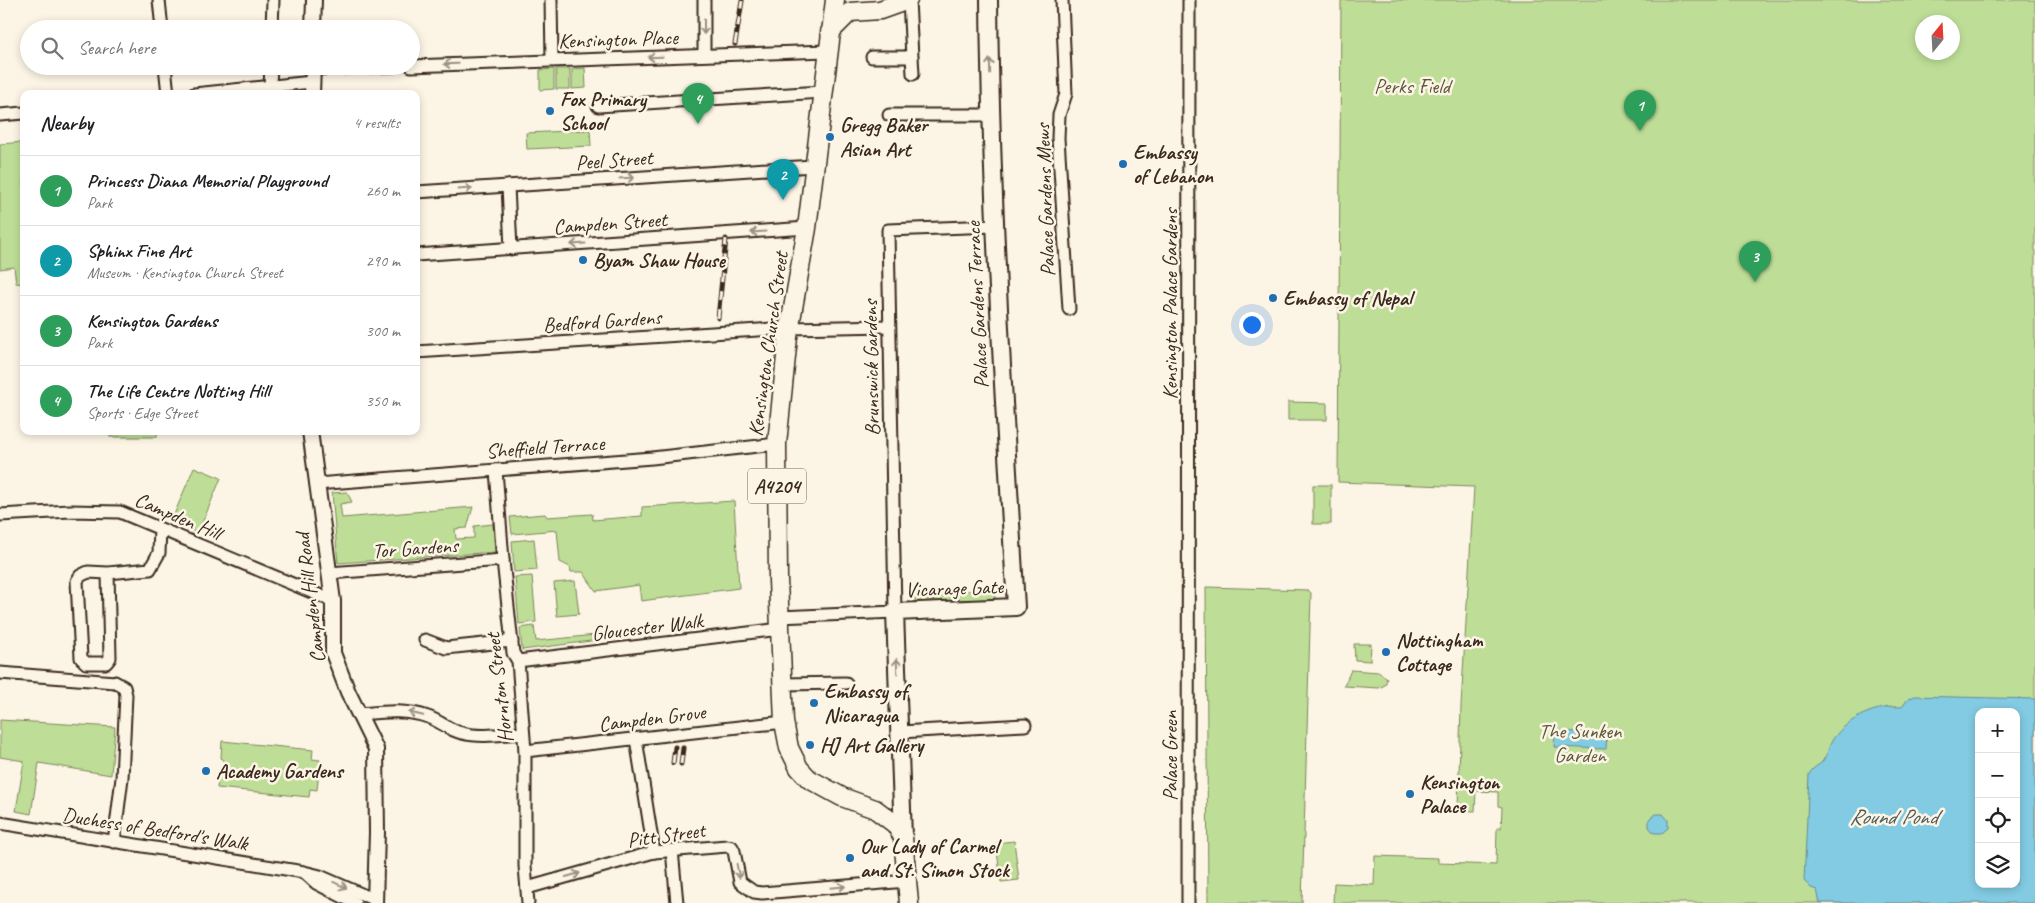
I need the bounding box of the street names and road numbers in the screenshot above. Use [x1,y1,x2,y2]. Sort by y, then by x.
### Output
street label: Kensington Place [558,24,679,54]
street label: Palace Gardens Mews [1029,121,1061,277]
street label: Peel Street [575,144,655,176]
street label: Campden Street [552,206,670,240]
street label: Kensington Palace Gardens [1157,207,1183,399]
street label: Palace Gardens Terrace [960,220,994,389]
street label: Kensington Church Street [742,248,794,438]
street label: Brunswick Gardens [857,298,885,436]
street label: Bedford Gardens [542,304,664,338]
street label: Sheffield Terrace [485,430,606,464]
road number: A4204 [748,468,806,504]
street label: Campden Hill [131,486,228,547]
street label: Campden Hill Road [289,528,331,665]
street label: Tor Gardens [371,532,461,564]
street label: Vicarage Gate [905,573,1005,603]
street label: Gloucester Walk [590,607,706,647]
street label: Hornton Street [479,630,519,744]
street label: Campden Grove [597,698,709,737]
street label: Palace Green [1157,710,1183,801]
street label: Duchess of Bedford's Walk [60,802,251,857]
street label: Pitt Street [625,816,709,853]

